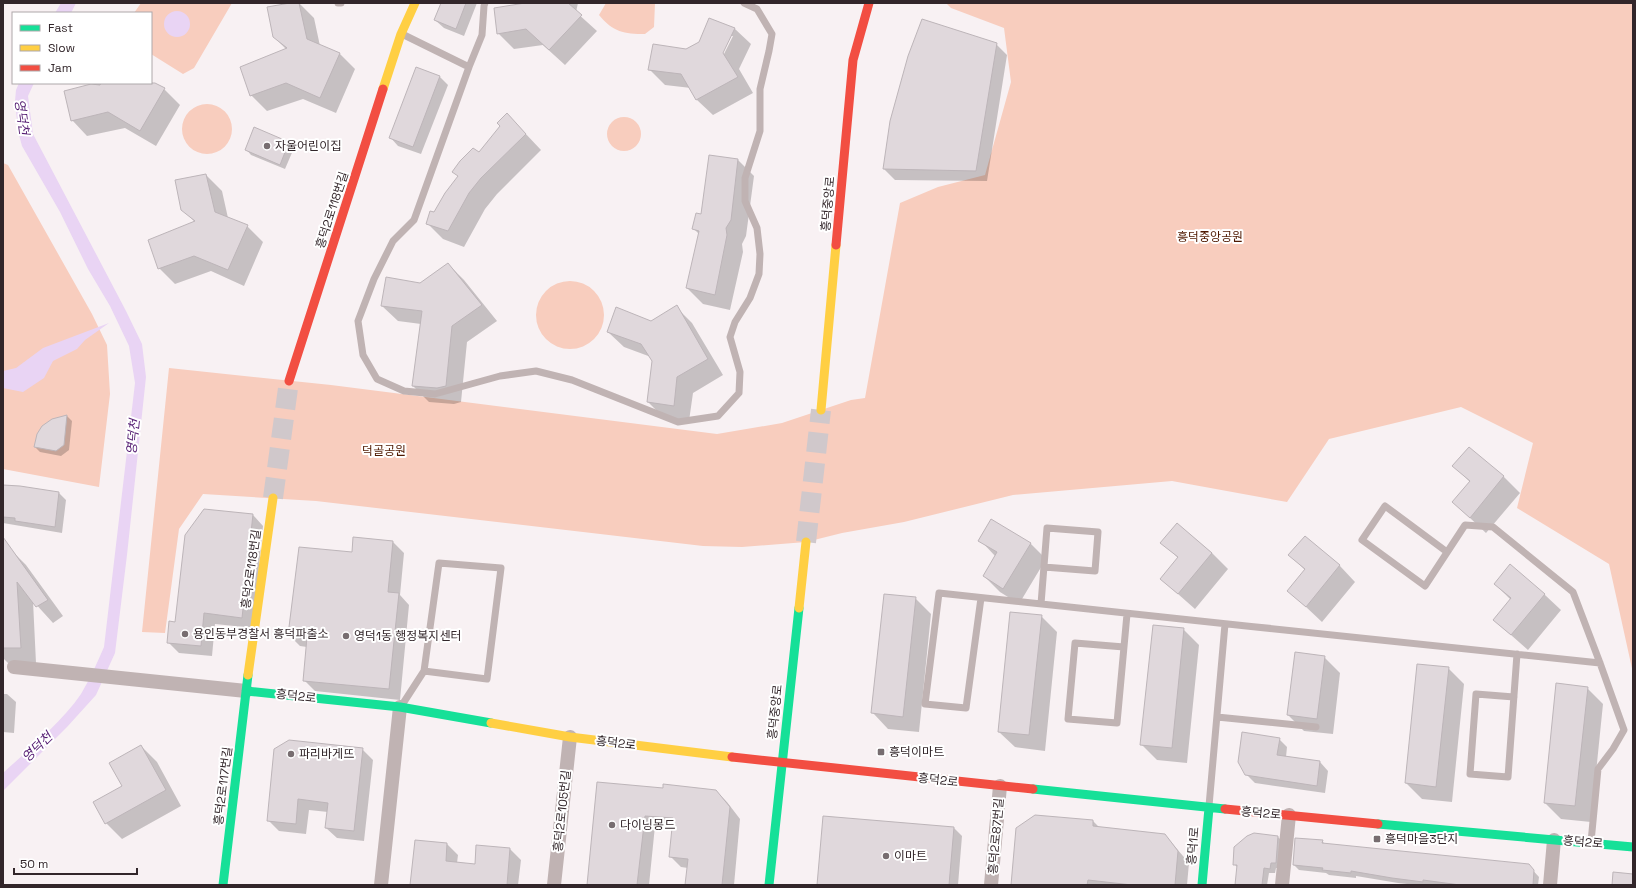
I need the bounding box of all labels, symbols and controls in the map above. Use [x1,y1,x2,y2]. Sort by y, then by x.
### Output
legend [12,12,152,84]
text: Fast [48,20,73,36]
text: Slow [48,40,75,56]
text: Jam [48,60,72,76]
water label: 영덕천 [11,98,33,137]
place label: 자울어린이집 [275,138,341,154]
marker: 자울어린이집 [262,141,272,151]
street label: 흥덕2로118번길 [312,170,352,250]
street label: 흥덕중앙로 [818,176,838,232]
park label: 흥덕중앙공원 [1177,229,1243,245]
water label: 영덕천 [123,417,143,456]
park label: 덕골공원 [362,443,406,459]
street label: 흥덕2로118번길 [238,528,264,610]
place label: 용인동부경찰서 흥덕파출소 [193,626,329,642]
place label: 영덕1동 행정복지센터 [354,628,461,644]
marker: 용인동부경찰서 흥덕파출소 [180,629,190,639]
marker: 영덕1동 행정복지센터 [341,631,351,641]
street label: 흥덕중앙로 [764,684,786,740]
street label: 흥덕2로 [275,686,317,706]
water label: 영덕천 [18,728,57,766]
street label: 흥덕2로 [595,733,637,753]
place label: 흥덕이마트 [889,744,944,760]
street label: 흥덕2로117번길 [210,746,236,826]
place label: 파리바게뜨 [299,746,354,762]
marker: 흥덕이마트 [876,747,886,757]
marker: 파리바게뜨 [286,749,296,759]
street label: 흥덕2로105번길 [550,769,574,853]
street label: 흥덕2로 [917,770,959,790]
street label: 흥덕2로87번길 [985,797,1007,875]
street label: 흥덕2로 [1240,803,1282,823]
place label: 다이닝몽드 [620,817,675,833]
marker: 다이닝몽드 [607,820,617,830]
street label: 흥덕1로 [1183,826,1203,866]
place label: 흥덕마을3단지 [1385,831,1459,847]
street label: 흥덕2로 [1562,832,1604,852]
marker: 흥덕마을3단지 [1372,834,1382,844]
place label: 이마트 [894,848,927,864]
scale bar [14,850,137,876]
marker: 이마트 [881,851,891,861]
text: 50 m [20,856,48,872]

